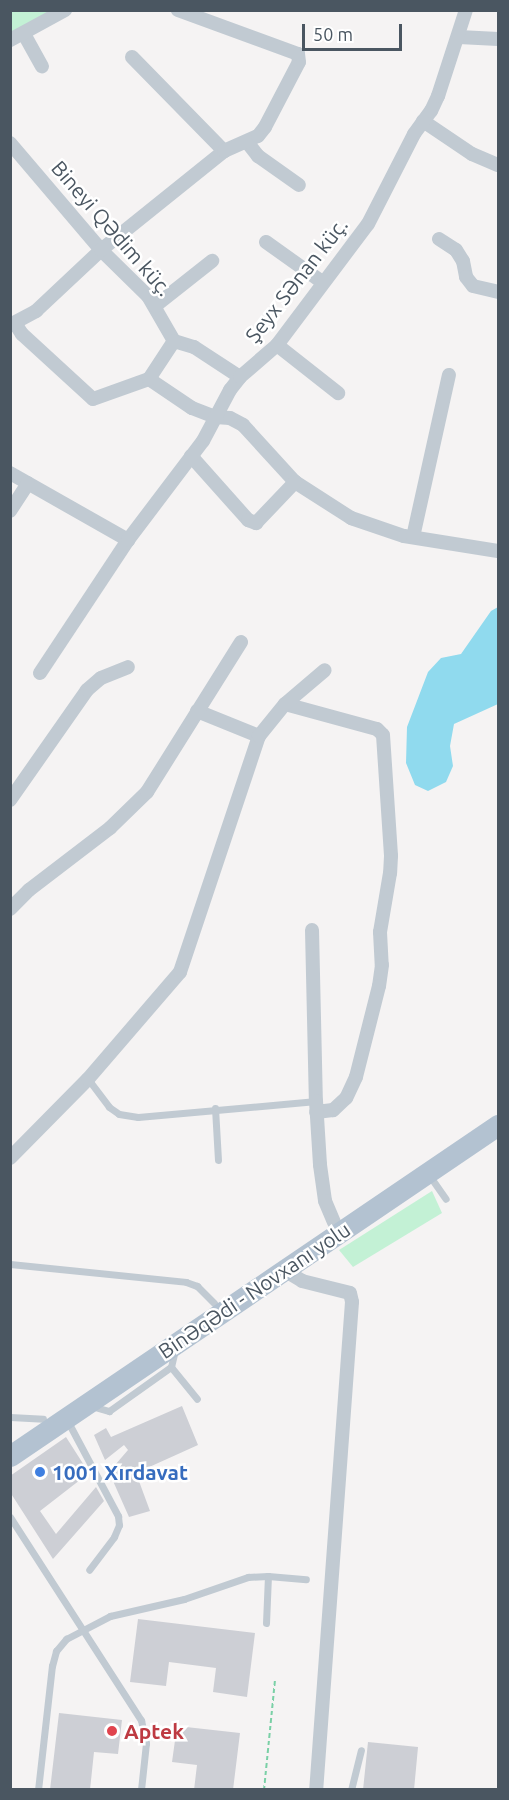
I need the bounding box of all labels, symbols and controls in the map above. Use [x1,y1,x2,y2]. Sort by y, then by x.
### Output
scale bar [305,12,406,50]
text: 50 m [313,24,353,44]
street label: Bineyi Qədim küç. [46,155,178,301]
street label: Şeyx Sənan küç. [239,213,353,347]
street label: Binəqədi - Novxanı yolu [153,1216,355,1364]
place label: 1001 Xırdavat [52,1459,188,1485]
marker: 1001 Xırdavat [33,1465,47,1479]
place label: Aptek [124,1718,184,1744]
marker: Aptek [105,1724,119,1738]

